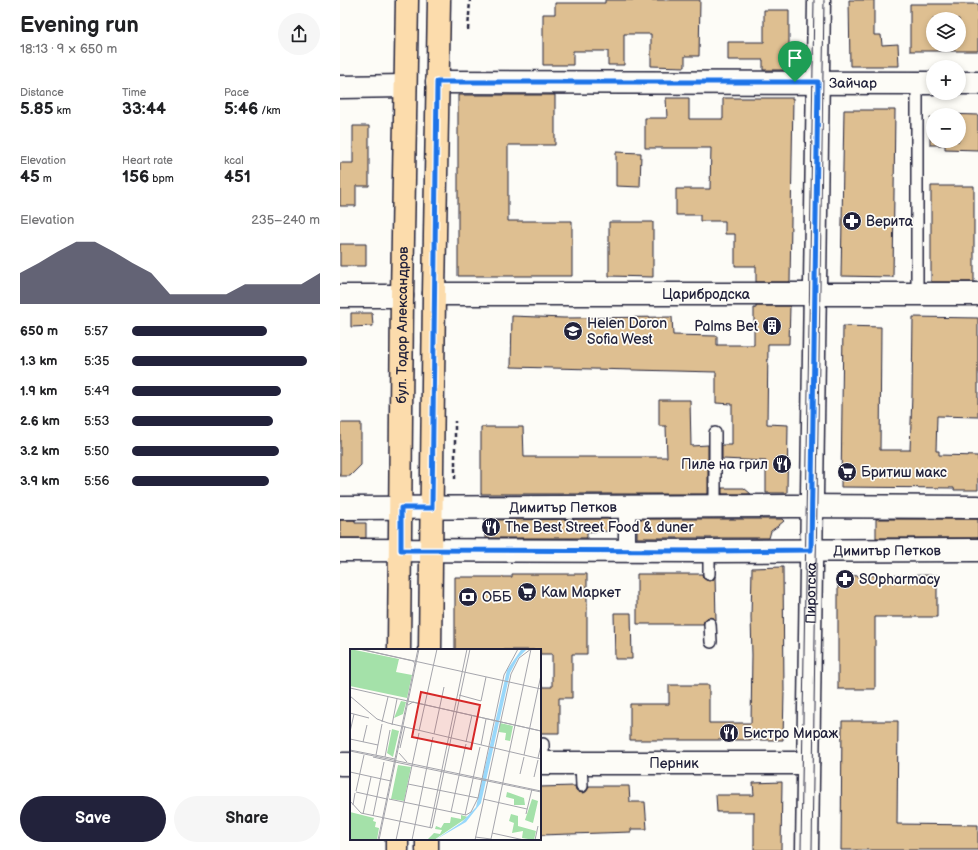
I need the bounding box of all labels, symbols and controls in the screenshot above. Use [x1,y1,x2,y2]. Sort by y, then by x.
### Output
text: Evening run [20,12,139,39]
map controls [926,12,966,148]
button: layers [926,12,966,52]
button: share [278,13,320,55]
text: 18:13 · 9 × 650 m [20,41,117,57]
pin [778,41,812,82]
icon: arrive [784,47,806,69]
button: + [926,60,966,100]
street label: Зайчар [829,74,877,91]
text: Distance [20,86,64,99]
text: Time [122,86,146,99]
text: Pace [224,86,249,99]
text: 5.85 [20,99,54,119]
text: 33:44 [122,99,166,119]
text: 5:46 [224,99,258,119]
text: km [54,104,71,117]
text: /km [258,104,281,117]
button: − [926,108,966,148]
text: Elevation [20,154,66,167]
text: Heart rate [122,154,173,167]
text: kcal [224,154,244,167]
text: 45 [20,167,40,187]
text: 156 [122,167,149,187]
text: 451 [224,167,251,187]
text: m [40,172,52,185]
text: bpm [149,172,174,185]
pharmacy icon: Верита [841,210,863,232]
text: Elevation [20,212,74,228]
text: 235–240 m [251,212,320,228]
place label: Верита [866,213,914,230]
street label: бул. Тодор Александров [393,246,411,403]
street label: Царибродска [662,286,751,303]
place label: Helen Doron Sofia West [587,315,667,348]
building icon: Palms Bet [761,315,783,337]
place label: Palms Bet [694,318,759,335]
school or university icon: Helen Doron Sofia West [562,320,584,342]
text: 650 m [20,323,58,339]
text: 5:57 [84,323,108,339]
text: 1.3 km [20,353,57,369]
text: 5:35 [84,353,110,369]
text: 1.9 km [20,383,57,399]
text: 5:49 [84,383,110,399]
text: 2.6 km [20,413,60,429]
text: 5:53 [84,413,110,429]
text: 3.2 km [20,443,60,459]
text: 5:50 [84,443,109,459]
restaurant icon: Пиле на грил [771,453,793,475]
place label: Пиле на грил [681,456,768,473]
supermarket icon: Бритиш макс [836,461,858,483]
place label: Бритиш макс [861,464,947,481]
text: 3.9 km [20,473,59,489]
text: 5:56 [84,473,109,489]
street label: Димитър Петков [509,498,617,516]
restaurant icon: The Best Street Food & duner [480,516,502,538]
place label: The Best Street Food & duner [505,519,694,536]
street label: Димитър Петков [833,542,941,559]
street label: Пиротска [802,561,820,624]
pharmacy icon: SOpharmacy [834,568,856,590]
place label: SOpharmacy [859,571,941,588]
supermarket icon: Кам Маркет [516,581,538,603]
place label: Кам Маркет [541,584,621,601]
bank icon: ОББ [457,586,479,608]
place label: ОББ [482,589,512,606]
inset map [350,649,541,840]
restaurant icon: Бистро Мираж [718,722,740,744]
place label: Бистро Мираж [743,725,839,742]
street label: Перник [649,755,699,772]
button: Save [20,796,166,842]
button: Share [174,796,320,842]

